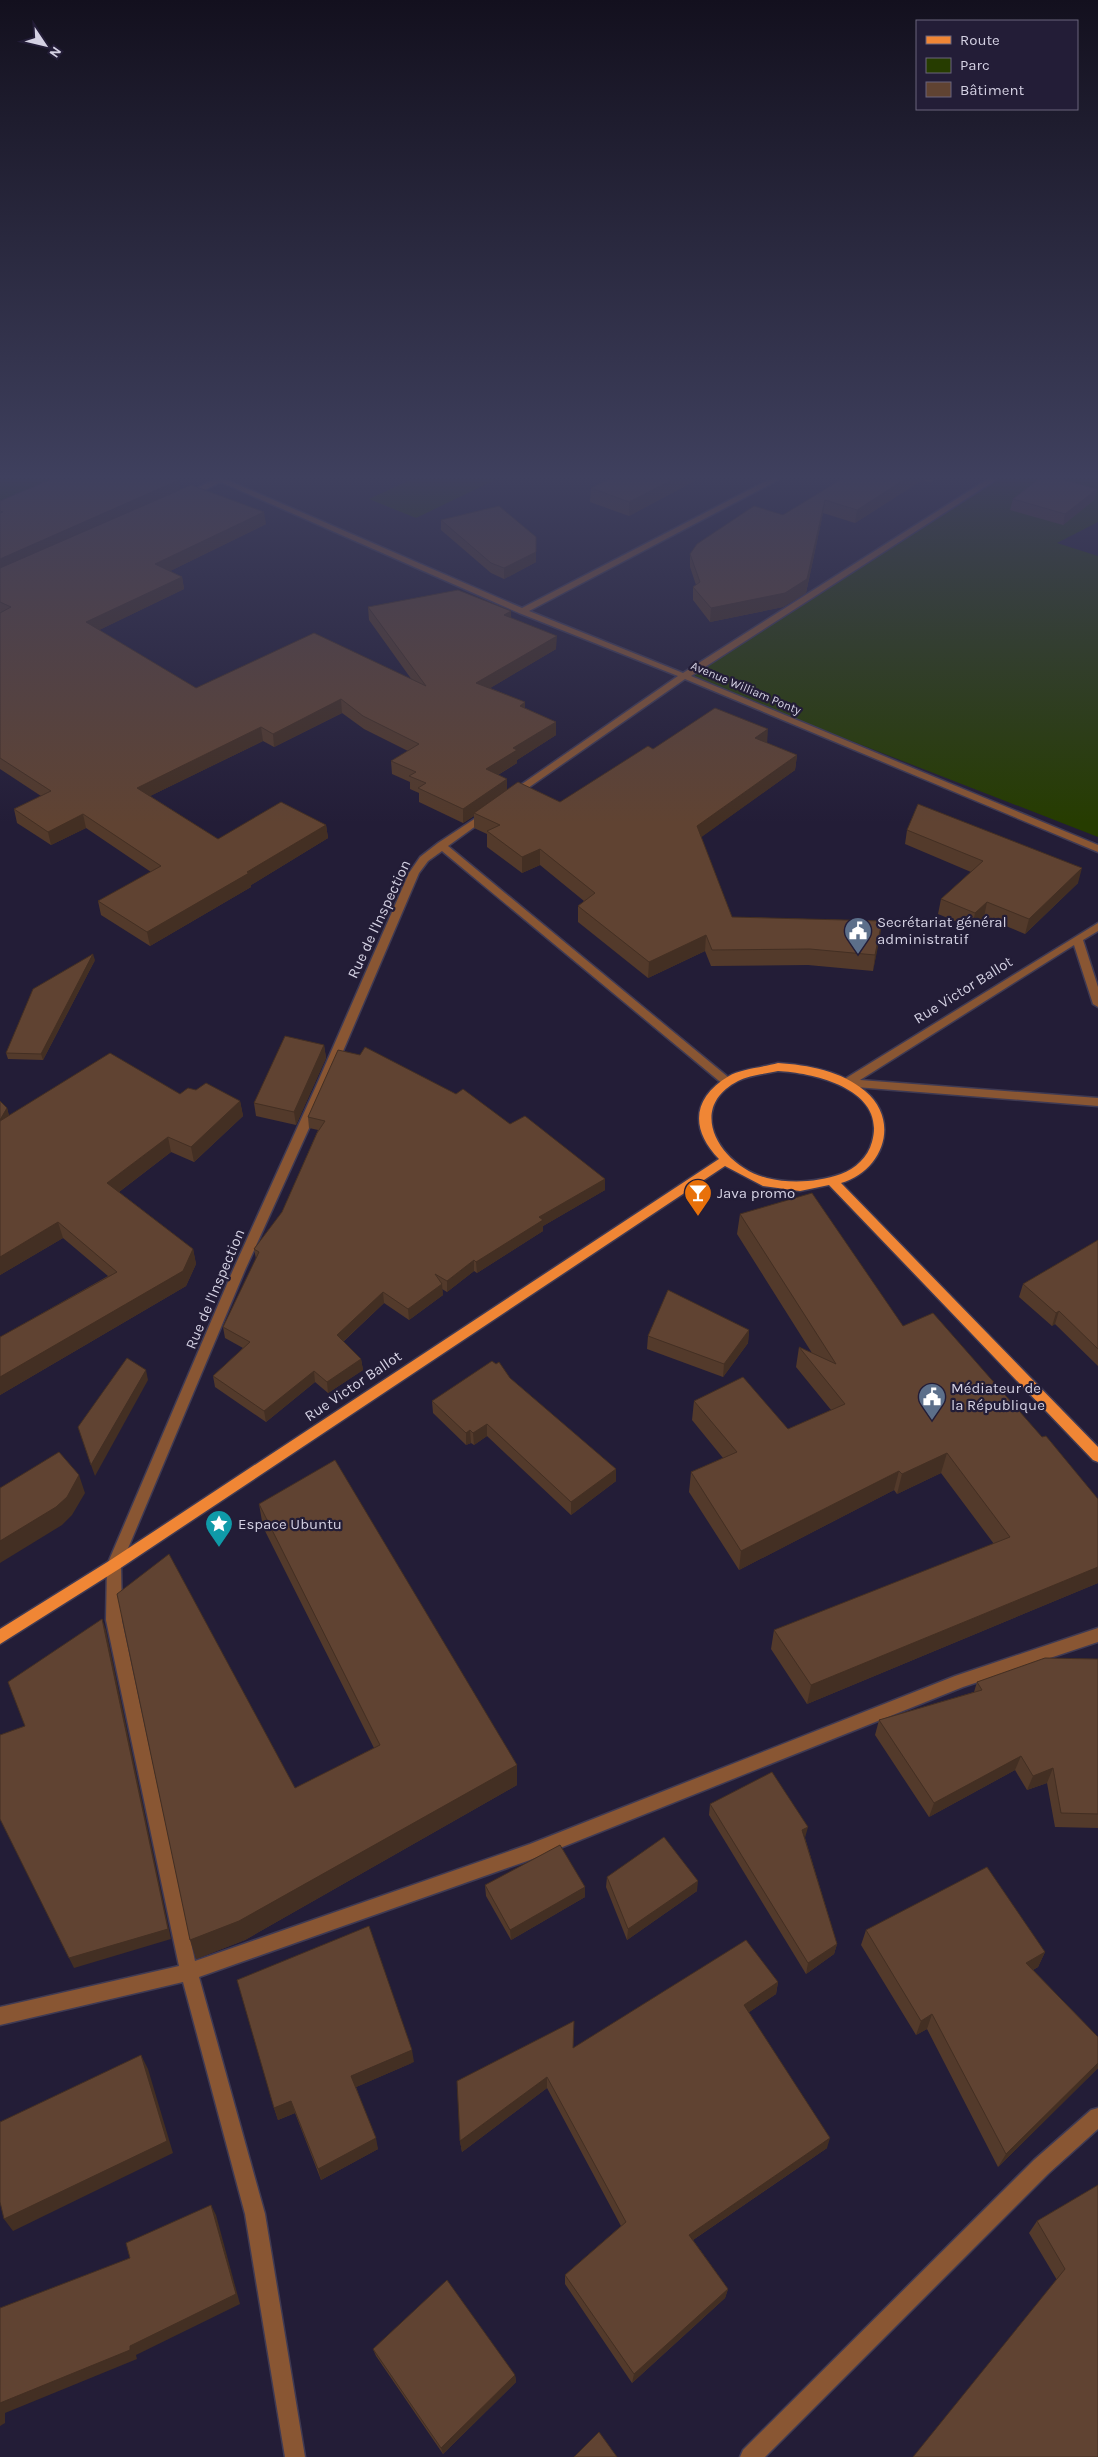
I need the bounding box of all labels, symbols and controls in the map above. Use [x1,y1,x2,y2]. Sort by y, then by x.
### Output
north arrow [20,20,70,70]
legend [916,20,1078,110]
text: Route [960,31,1000,49]
text: N [45,43,65,61]
text: Parc [960,56,990,74]
text: Bâtiment [960,81,1024,99]
street label: Avenue William Ponty [689,658,803,718]
street label: Rue de l'Inspection [344,857,414,981]
place label: Secrétariat général administratif [877,913,1007,948]
public building icon: Secrétariat général administratif [843,916,873,955]
street label: Rue Victor Ballot [910,952,1016,1028]
bar icon: Java promo [683,1178,713,1217]
place label: Java promo [717,1184,795,1202]
street label: Rue de l'Inspection [182,1226,248,1352]
street label: Rue Victor Ballot [301,1347,405,1425]
place label: Médiateur de la République [951,1379,1045,1414]
public building icon: Médiateur de la République [917,1382,947,1421]
place icon: Espace Ubuntu [204,1509,234,1548]
place label: Espace Ubuntu [238,1515,342,1533]

